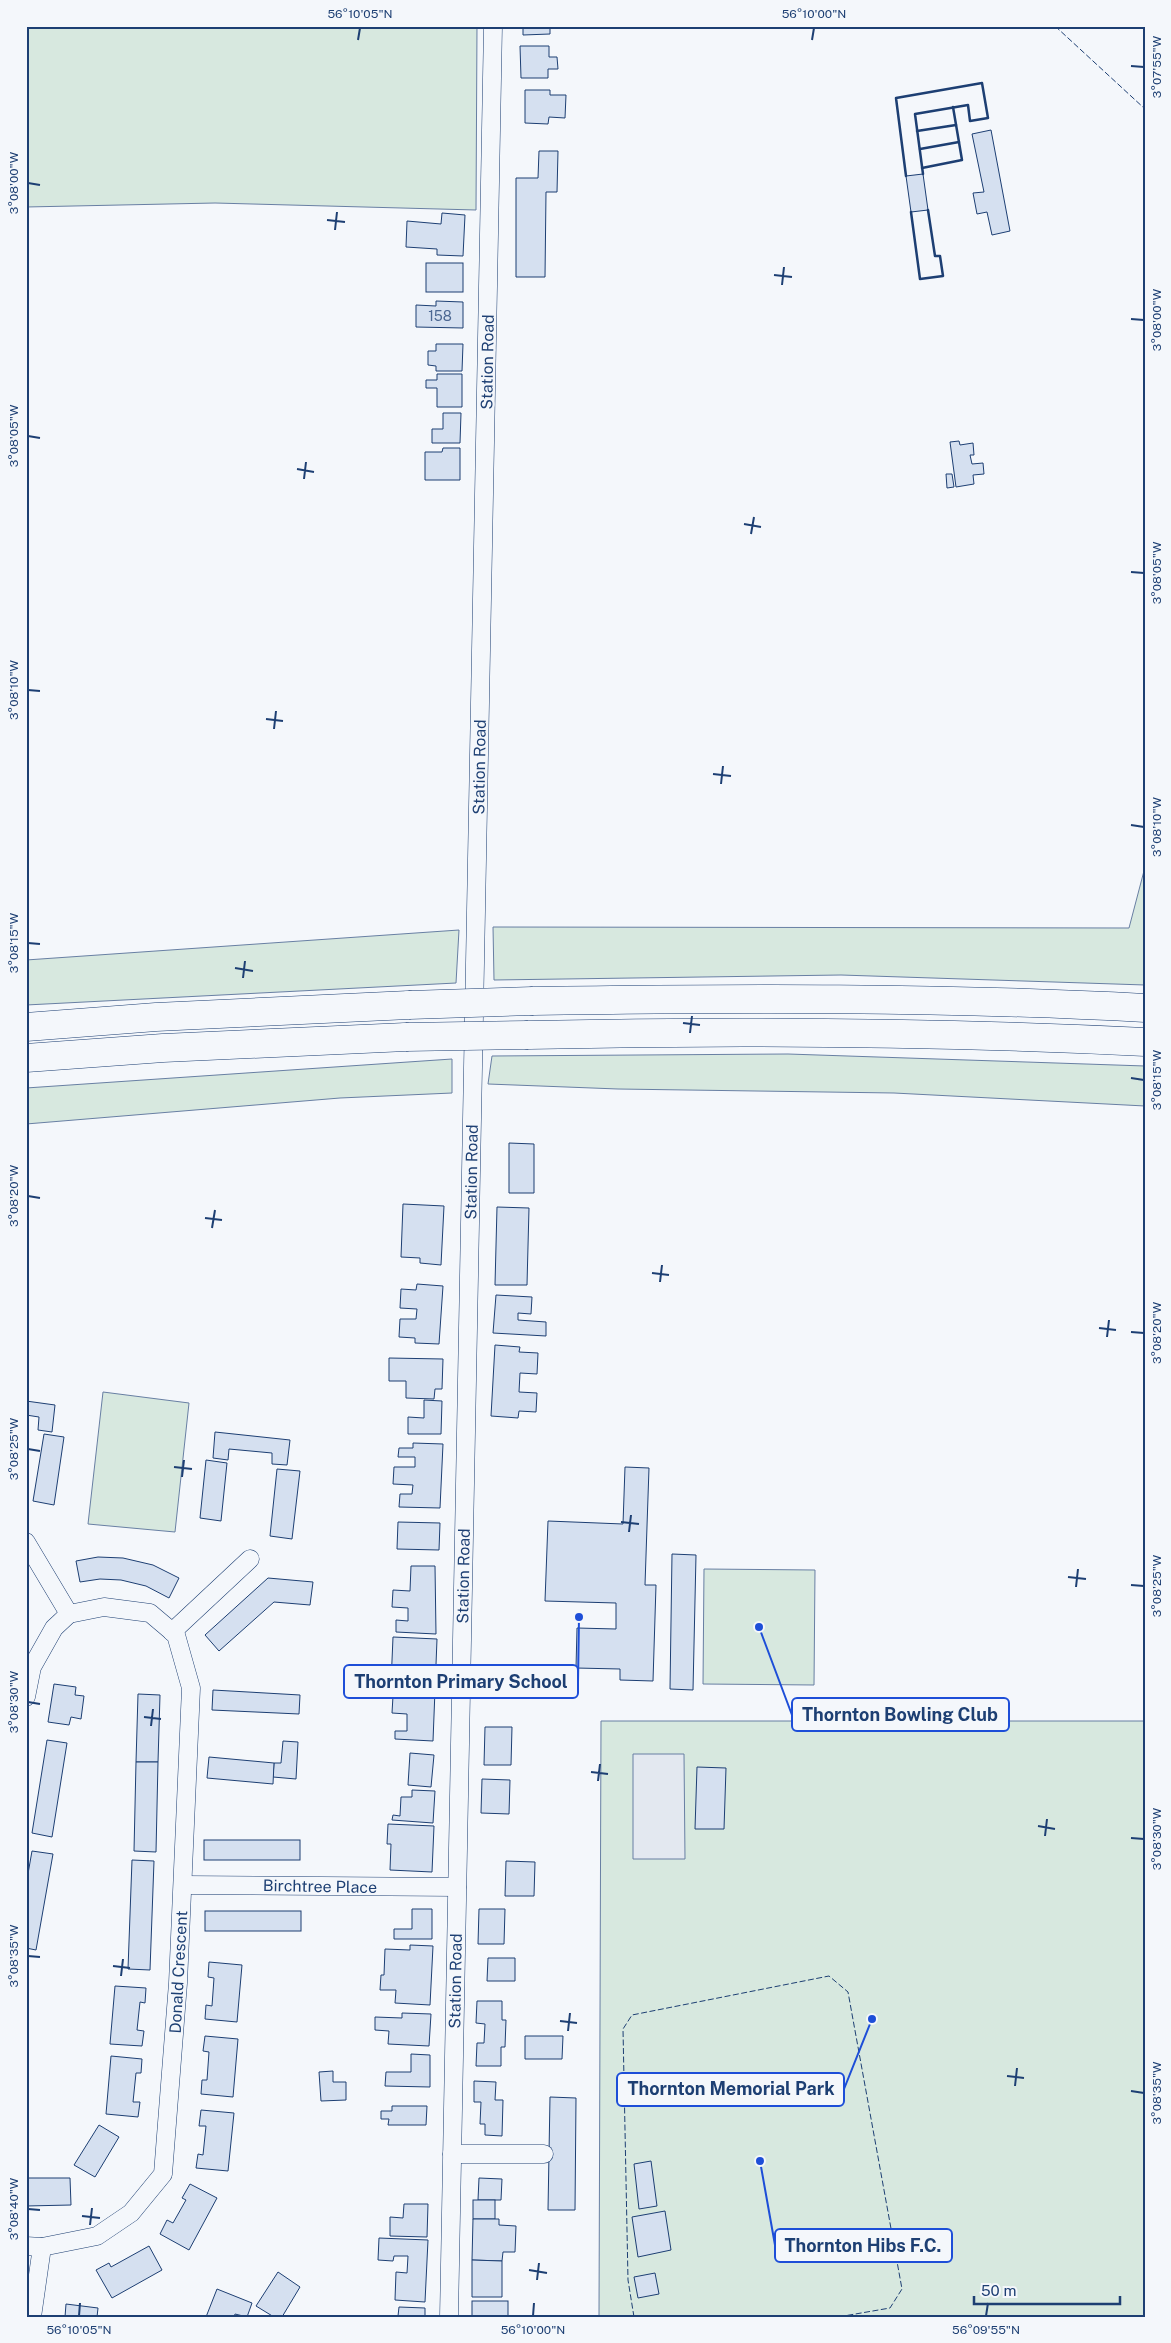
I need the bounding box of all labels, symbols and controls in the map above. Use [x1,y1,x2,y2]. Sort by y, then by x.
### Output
text: 56°10'05"N [327,7,393,21]
text: 56°10'00"N [782,7,846,21]
text: 3°07'55"W [1150,35,1164,98]
text: 3°08'00"W [7,151,21,214]
text: 3°08'00"W [1150,288,1164,351]
house number: 158 [428,308,452,324]
street label: Station Road [477,314,498,410]
text: 3°08'05"W [7,404,21,467]
text: 3°08'05"W [1150,541,1164,604]
text: 3°08'10"W [7,659,21,720]
street label: Station Road [469,719,490,815]
text: 3°08'10"W [1150,796,1164,857]
text: 3°08'15"W [7,912,21,973]
text: 3°08'15"W [1150,1049,1164,1110]
street label: Station Road [461,1124,482,1220]
text: 3°08'20"W [7,1164,21,1227]
text: 3°08'20"W [1150,1301,1164,1364]
text: 3°08'25"W [7,1417,21,1480]
street label: Station Road [453,1528,474,1624]
text: 3°08'25"W [1150,1554,1164,1617]
callout: Thornton Primary School [344,1665,578,1698]
text: 3°08'30"W [7,1670,21,1733]
text: Thornton Primary School [354,1671,568,1692]
callout: Thornton Bowling Club [792,1698,1009,1731]
text: Thornton Bowling Club [802,1704,998,1725]
text: 3°08'30"W [1150,1807,1164,1870]
street label: Birchtree Place [263,1876,377,1897]
street label: Donald Crescent [166,1910,191,2034]
text: 3°08'35"W [7,1924,21,1987]
street label: Station Road [445,1933,466,2029]
text: 3°08'35"W [1150,2061,1164,2124]
callout: Thornton Memorial Park [617,2073,844,2106]
text: Thornton Memorial Park [627,2078,835,2099]
text: 3°08'40"W [7,2177,21,2240]
callout: Thornton Hibs F.C. [775,2229,952,2262]
text: Thornton Hibs F.C. [785,2235,941,2256]
scale bar [974,2273,1120,2305]
text: 50 m [981,2282,1016,2299]
text: 56°10'05"N [46,2323,112,2337]
text: 56°10'00"N [501,2323,565,2337]
text: 56°09'55"N [952,2323,1020,2337]

